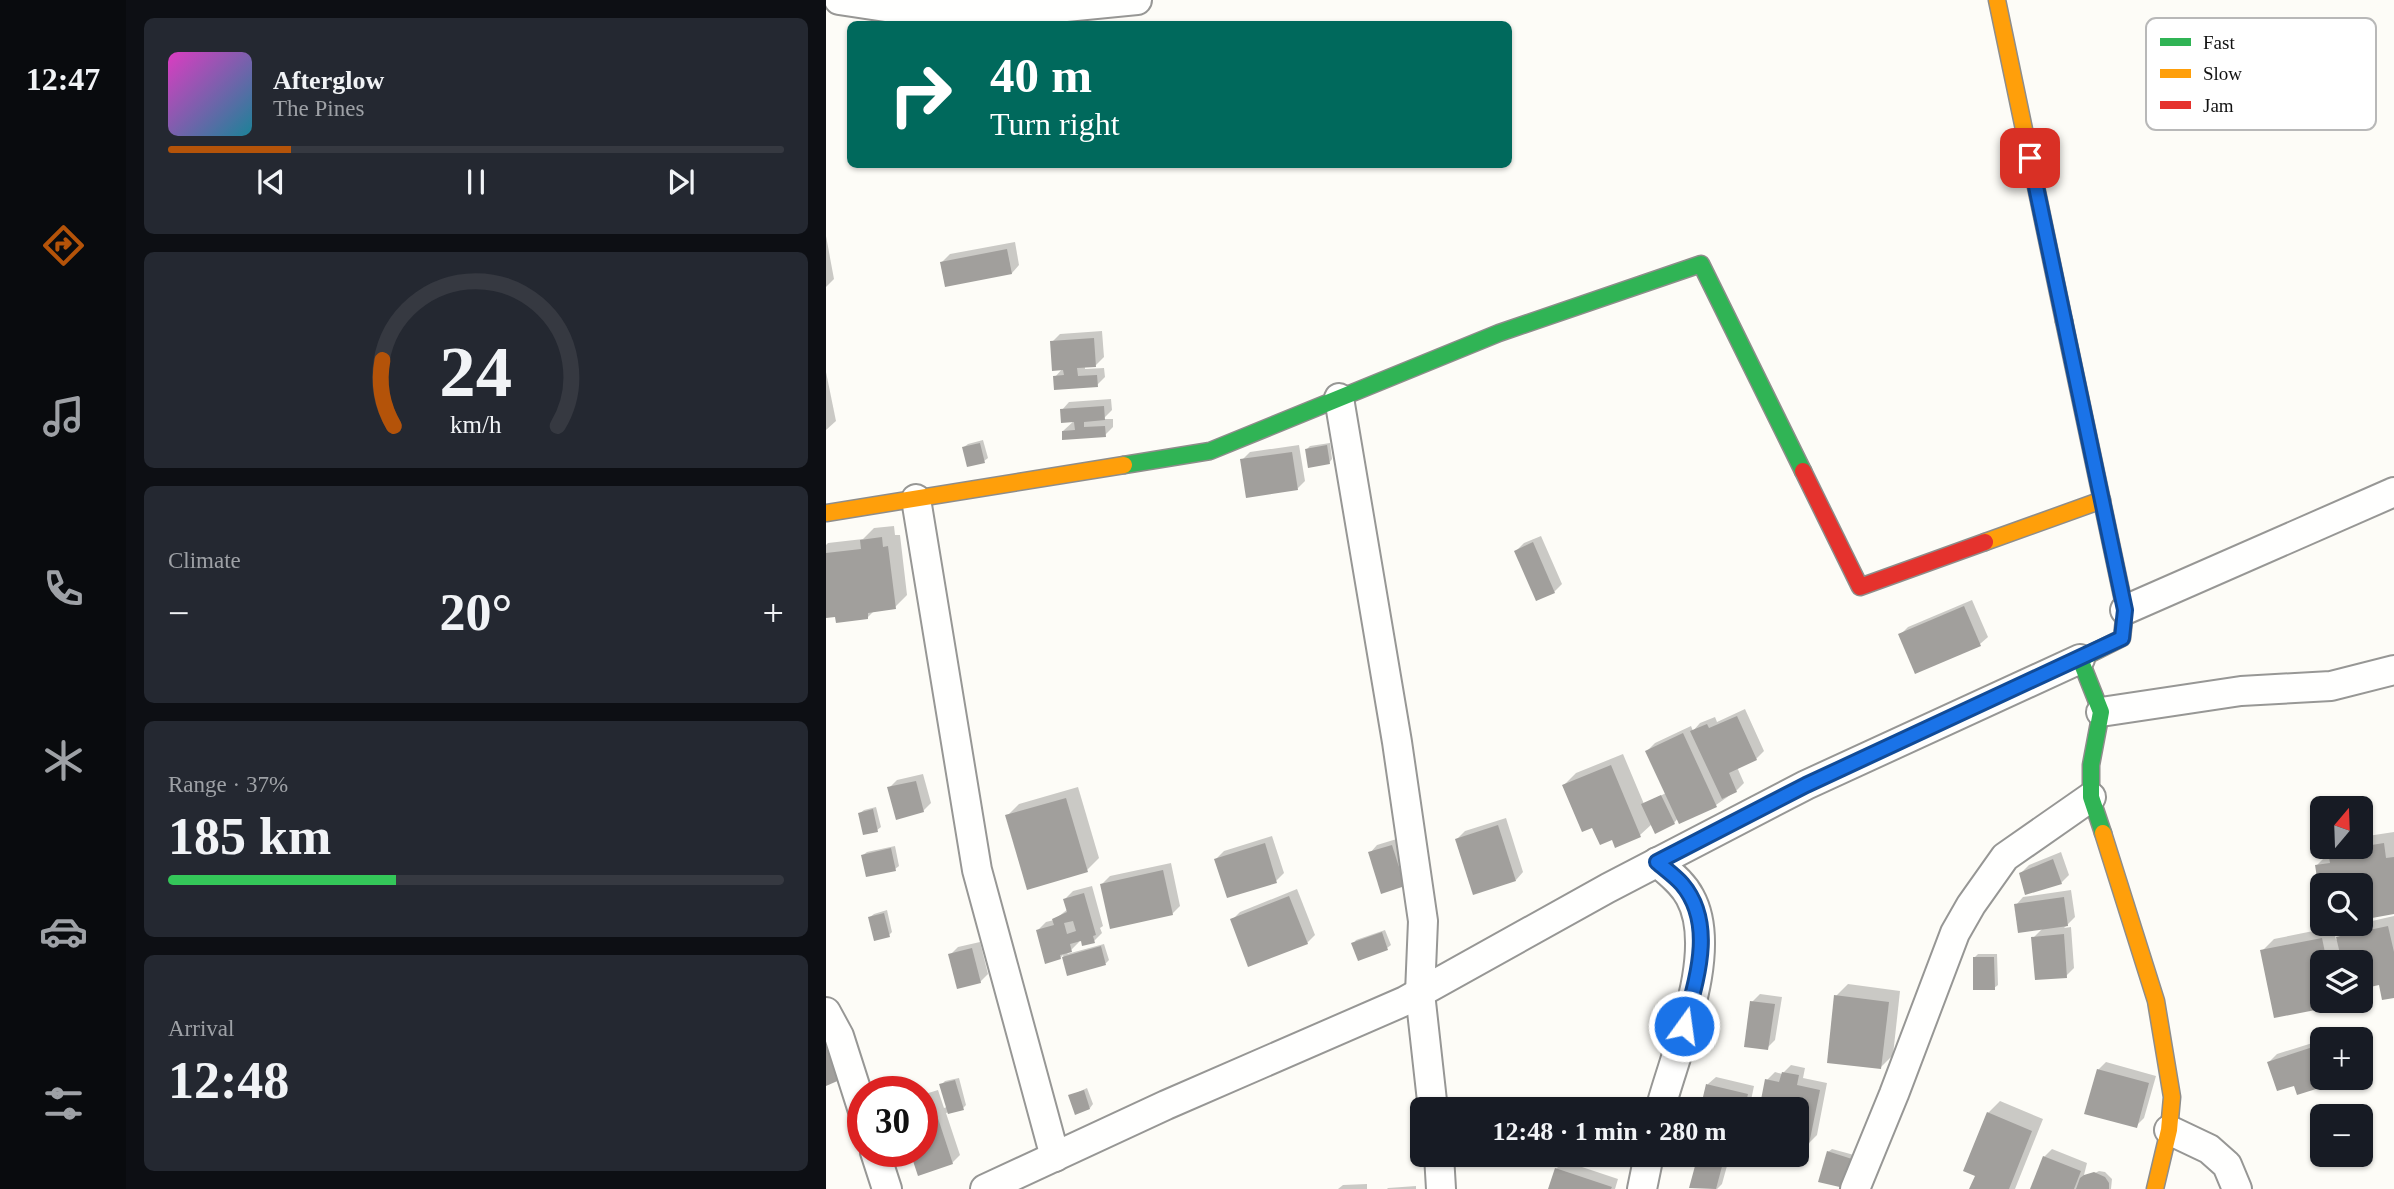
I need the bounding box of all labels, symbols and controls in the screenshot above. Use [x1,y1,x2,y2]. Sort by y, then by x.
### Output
legend [2146,18,2376,130]
text: Fast [2203,32,2235,53]
text: 40 m [990,48,1092,103]
icon: right [875,49,966,140]
text: 12:47 [26,61,100,97]
text: Slow [2203,63,2242,84]
text: Afterglow [273,66,384,95]
text: Jam [2203,95,2234,116]
text: The Pines [273,96,364,121]
text: Turn right [990,106,1120,142]
pin [2000,128,2060,188]
icon: arrive [2011,139,2049,177]
icon: previous [252,163,290,201]
icon: pause [457,163,495,201]
icon: next [662,163,700,201]
icon: directions [39,221,88,270]
text: 24 [440,332,512,413]
icon: music [39,392,88,441]
text: km/h [450,411,502,438]
text: Climate [168,548,241,573]
icon: phone [39,564,88,613]
text: 20° [440,584,512,641]
text: − [168,592,189,634]
text: + [763,592,784,634]
icon: climate [39,736,88,785]
text: Range · 37% [168,772,288,797]
north arrow [2310,796,2373,859]
map controls [2310,796,2373,1167]
text: 185 km [168,808,331,865]
button: search [2310,873,2373,936]
icon: car [39,907,88,956]
button: layers [2310,950,2373,1013]
position arrow [1647,989,1721,1063]
text: Arrival [168,1016,234,1041]
button: + [2310,1027,2373,1090]
text: 12:48 [168,1052,289,1109]
speed limit sign: 30 [847,1076,938,1167]
icon: filters [39,1079,88,1128]
button: − [2310,1104,2373,1167]
text: 12:48 · 1 min · 280 m [1493,1117,1727,1146]

